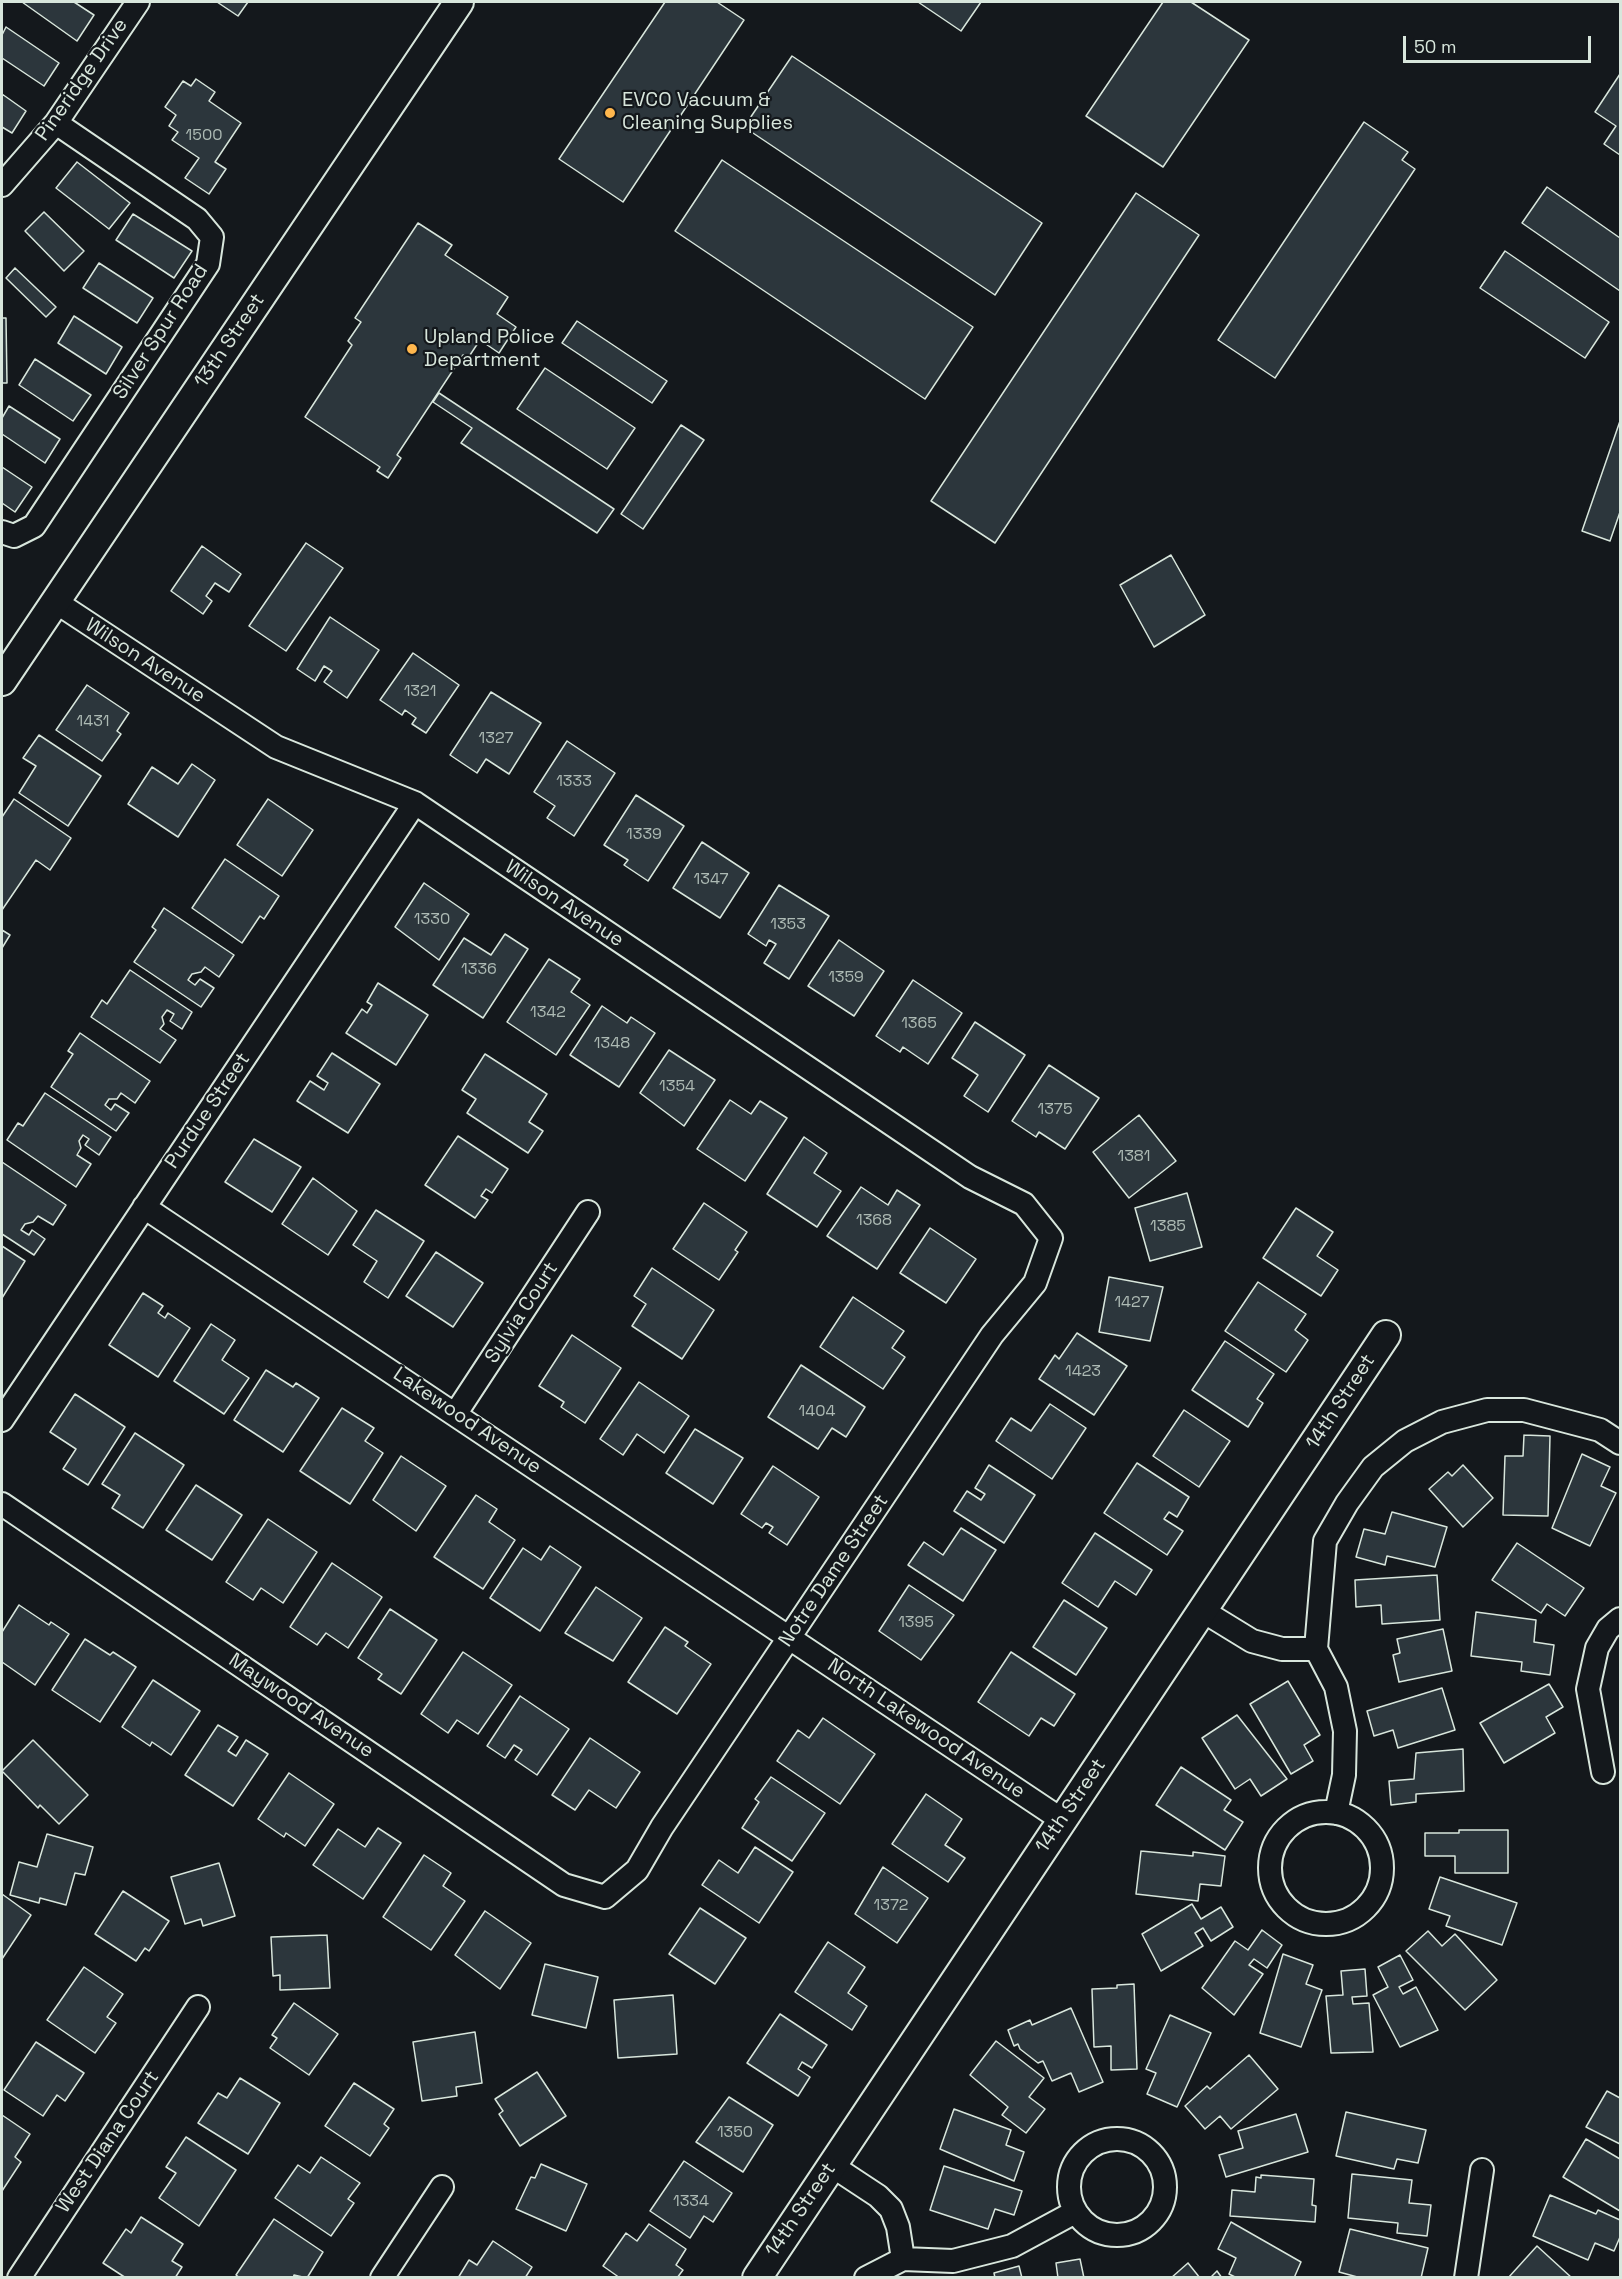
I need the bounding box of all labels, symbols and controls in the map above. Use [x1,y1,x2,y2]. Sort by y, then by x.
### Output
street label: Pineridge Drive [31,14,133,146]
scale bar [1406,24,1594,62]
text: 50 m [1414,35,1456,58]
place label: EVCO Vacuum & Cleaning Supplies [622,89,793,136]
marker: EVCO Vacuum & Cleaning Supplies [603,106,617,120]
house number: 1500 [186,126,222,146]
street label: Silver Spur Road [108,260,214,404]
street label: 13th Street [190,289,270,393]
place label: Upland Police Department [424,326,555,373]
marker: Upland Police Department [405,342,419,356]
street label: Wilson Avenue [80,613,210,709]
house number: 1321 [404,682,436,702]
house number: 1431 [77,712,109,732]
house number: 1327 [479,729,513,749]
house number: 1333 [556,772,592,792]
house number: 1339 [626,825,662,845]
street label: Wilson Avenue [500,855,628,953]
house number: 1347 [694,870,728,890]
house number: 1330 [414,910,450,930]
house number: 1353 [770,915,806,935]
house number: 1336 [461,960,497,980]
house number: 1359 [828,968,864,988]
house number: 1342 [530,1003,566,1023]
house number: 1365 [901,1014,937,1034]
house number: 1348 [594,1034,630,1054]
street label: Purdue Street [160,1048,256,1174]
house number: 1354 [659,1077,695,1097]
house number: 1375 [1038,1100,1072,1120]
house number: 1381 [1117,1147,1151,1167]
house number: 1368 [856,1211,892,1231]
house number: 1385 [1150,1217,1186,1237]
street label: Sylvia Court [480,1258,564,1368]
house number: 1427 [1114,1293,1150,1313]
street label: 14th Street [1301,1350,1381,1454]
house number: 1423 [1065,1362,1101,1382]
street label: Lakewood Avenue [388,1363,546,1479]
house number: 1404 [799,1402,835,1422]
street label: Notre Dame Street [774,1490,894,1652]
house number: 1395 [898,1613,934,1633]
street label: Maywood Avenue [224,1649,378,1763]
street label: North Lakewood Avenue [823,1654,1029,1804]
street label: 14th Street [1031,1754,1111,1858]
house number: 1372 [874,1896,908,1916]
street label: West Diana Court [52,2066,164,2218]
house number: 1350 [717,2123,753,2143]
street label: 14th Street [761,2158,841,2262]
house number: 1334 [673,2192,709,2212]

